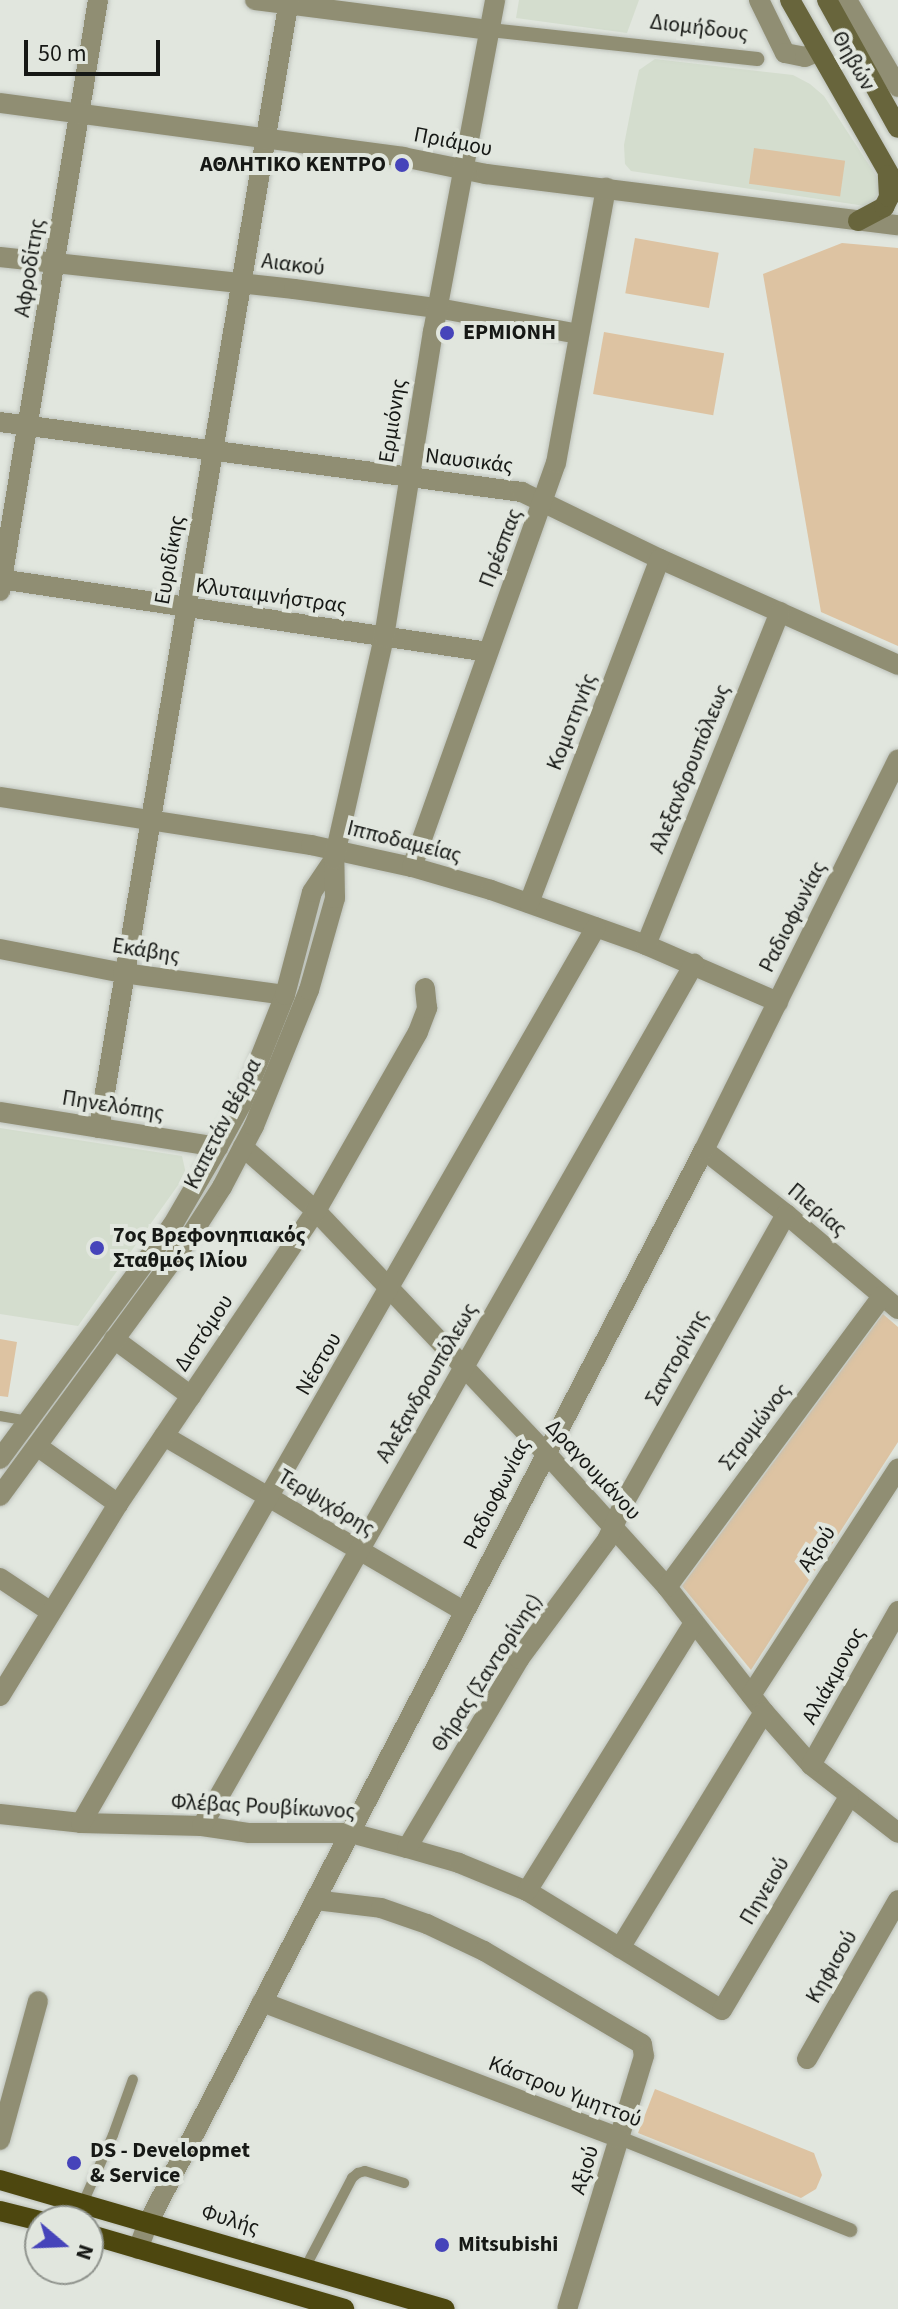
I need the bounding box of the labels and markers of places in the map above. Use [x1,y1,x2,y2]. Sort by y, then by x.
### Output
place label: ΑΘΛΗΤΙΚΟ ΚΕΝΤΡΟ [200,152,386,178]
marker: ΑΘΛΗΤΙΚΟ ΚΕΝΤΡΟ [393,156,411,174]
place label: ΕΡΜΙΟΝΗ [463,320,556,346]
marker: ΕΡΜΙΟΝΗ [438,324,456,342]
place label: 7ος Βρεφονηπιακός Σταθμός Ιλίου [113,1222,306,1274]
marker: 7ος Βρεφονηπιακός Σταθμός Ιλίου [88,1239,106,1257]
place label: DS - Developmet & Service [90,2137,250,2188]
marker: DS - Developmet & Service [65,2154,83,2172]
place label: Mitsubishi [458,2232,558,2258]
marker: Mitsubishi [433,2236,451,2254]

